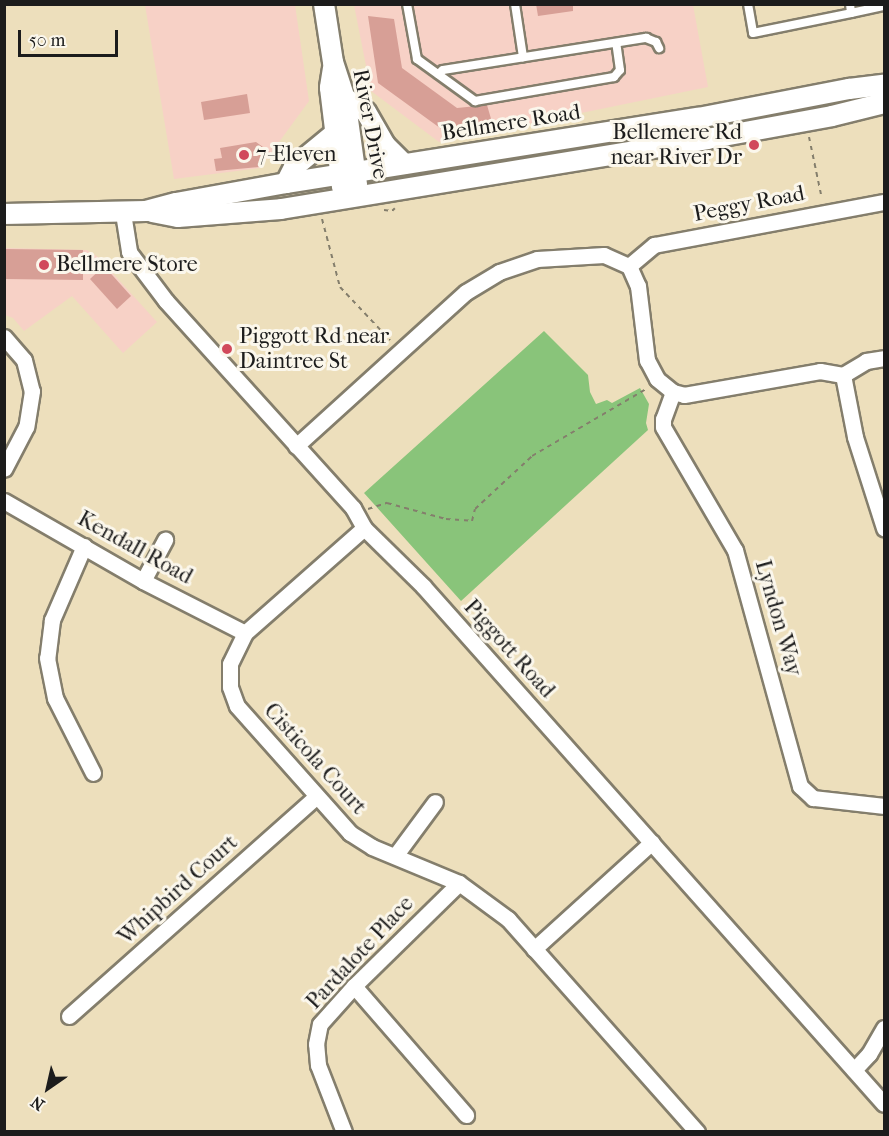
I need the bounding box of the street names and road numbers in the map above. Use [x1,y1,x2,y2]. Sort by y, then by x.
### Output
street label: River Drive [346,67,394,181]
street label: Bellmere Road [440,99,582,147]
street label: Peggy Road [691,180,807,228]
street label: Kendall Road [73,506,197,590]
street label: Lyndon Way [749,557,807,679]
street label: Piggott Road [458,594,560,704]
street label: Cisticola Court [258,698,372,820]
street label: Whipbird Court [113,830,243,950]
street label: Pardalote Place [301,891,419,1015]

